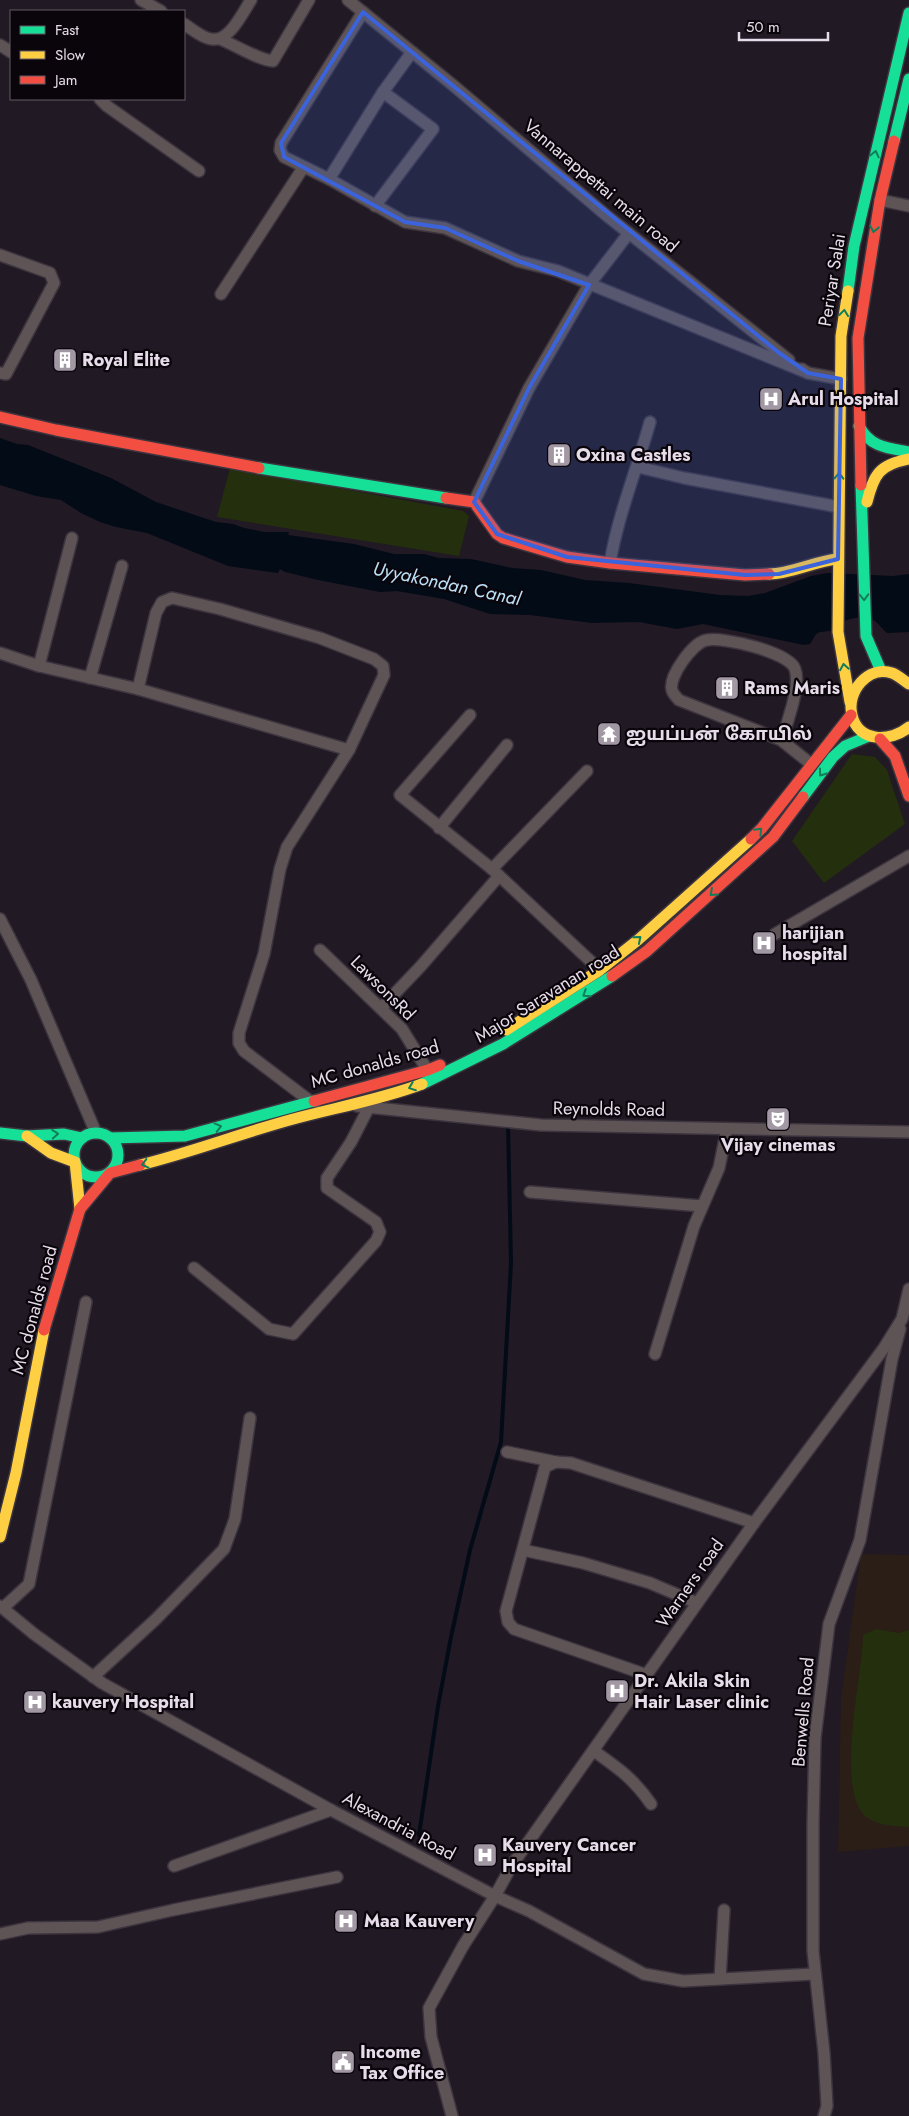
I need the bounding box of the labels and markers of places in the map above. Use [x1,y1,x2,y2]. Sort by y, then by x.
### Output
building icon: Royal Elite [52,347,78,373]
place label: Royal Elite [82,347,170,373]
hospital icon: Arul Hospital [758,386,784,412]
place label: Arul Hospital [787,386,899,412]
building icon: Oxina Castles [546,442,572,468]
place label: Oxina Castles [576,442,690,468]
building icon: Rams Maris [714,675,740,701]
place label: Rams Maris [744,675,840,701]
temple icon: ஐயப்பன் கோயில் [596,721,622,747]
place label: ஐயப்பன் கோயில் [626,721,812,747]
place label: harijian hospital [782,920,847,967]
hospital icon: harijian hospital [751,930,777,956]
theatre icon: Vijay cinemas [765,1106,791,1132]
place label: Vijay cinemas [720,1132,835,1158]
place label: Dr. Akila Skin Hair Laser clinic [634,1668,769,1715]
hospital icon: Dr. Akila Skin Hair Laser clinic [604,1678,630,1704]
hospital icon: kauvery Hospital [22,1689,48,1715]
place label: kauvery Hospital [52,1689,194,1715]
place label: Kauvery Cancer Hospital [502,1832,637,1879]
hospital icon: Kauvery Cancer Hospital [472,1842,498,1868]
hospital icon: Maa Kauvery [333,1908,359,1934]
place label: Maa Kauvery [364,1908,475,1934]
place label: Income Tax Office [360,2039,444,2086]
public building icon: Income Tax Office [330,2049,356,2075]

